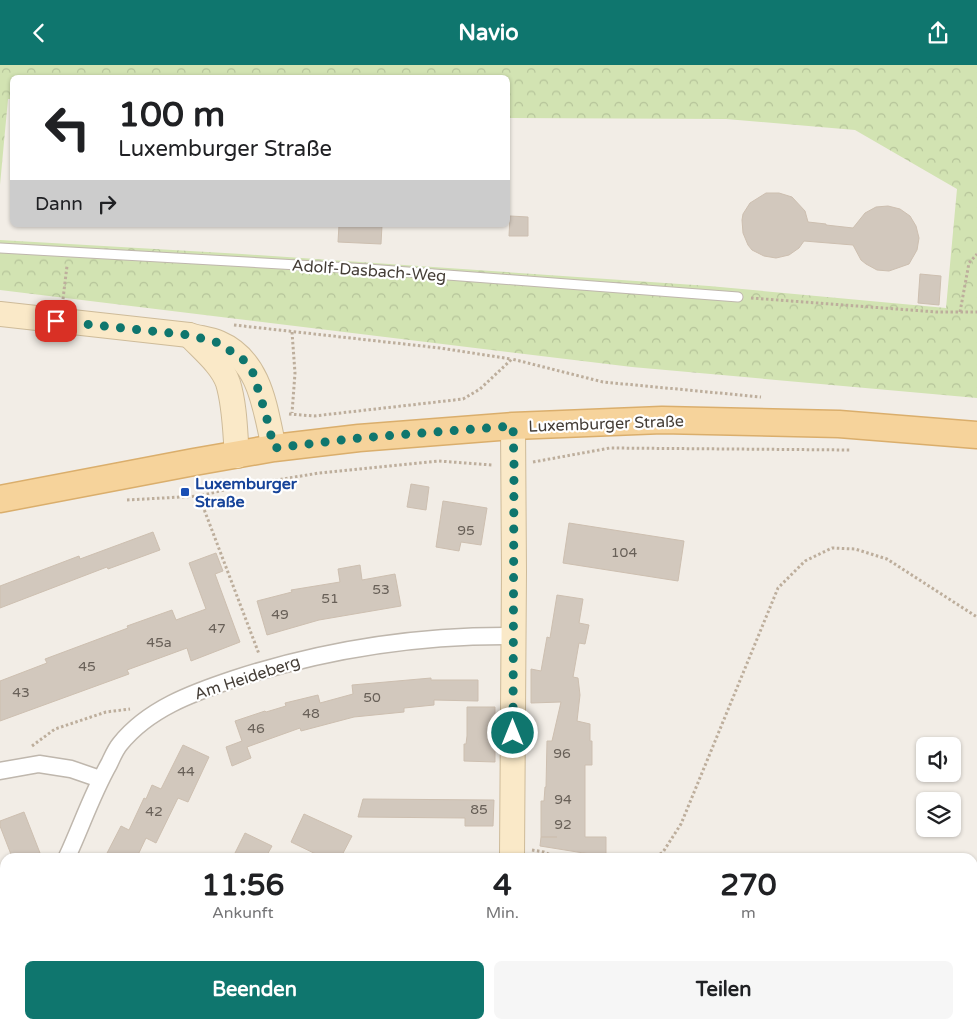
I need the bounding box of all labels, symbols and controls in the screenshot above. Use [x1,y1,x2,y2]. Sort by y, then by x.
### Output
icon: back [25,19,53,47]
icon: share [924,19,952,47]
text: Navio [458,20,519,46]
text: 100 m [118,94,225,136]
icon: left [35,95,100,160]
text: Luxemburger Straße [118,136,332,162]
icon: right [93,190,121,218]
text: Dann [35,193,83,215]
street label: Adolf-Dasbach-Weg [291,256,447,286]
pin [35,300,77,342]
icon: arrive [42,307,70,335]
street label: Luxemburger Straße [528,411,684,437]
place label: Luxemburger Straße [195,474,298,512]
marker: Luxemburger Straße [179,486,191,498]
house number: 95 [457,522,475,539]
house number: 104 [611,544,637,561]
house number: 53 [372,581,390,598]
house number: 51 [321,590,339,607]
house number: 49 [271,606,289,623]
house number: 47 [208,620,226,637]
house number: 45a [146,634,172,651]
street label: Am Heideberg [192,651,303,704]
house number: 45 [78,658,96,675]
house number: 43 [12,684,30,701]
house number: 50 [363,689,381,706]
house number: 48 [302,705,320,722]
position arrow [486,706,538,758]
house number: 46 [247,720,265,737]
map controls [916,737,961,837]
button: sound [916,737,961,782]
house number: 96 [553,745,571,762]
house number: 44 [177,763,195,780]
house number: 94 [554,791,572,808]
button: layers [916,792,961,837]
house number: 85 [470,801,488,818]
house number: 42 [145,803,163,820]
house number: 92 [554,816,572,833]
text: 11:56 [201,867,284,904]
text: 4 [493,867,512,904]
text: 270 [720,867,777,904]
text: Ankunft [212,903,274,923]
text: Min. [486,903,519,923]
text: m [741,903,756,923]
button: Beenden [25,961,484,1019]
button: Teilen [494,961,953,1019]

